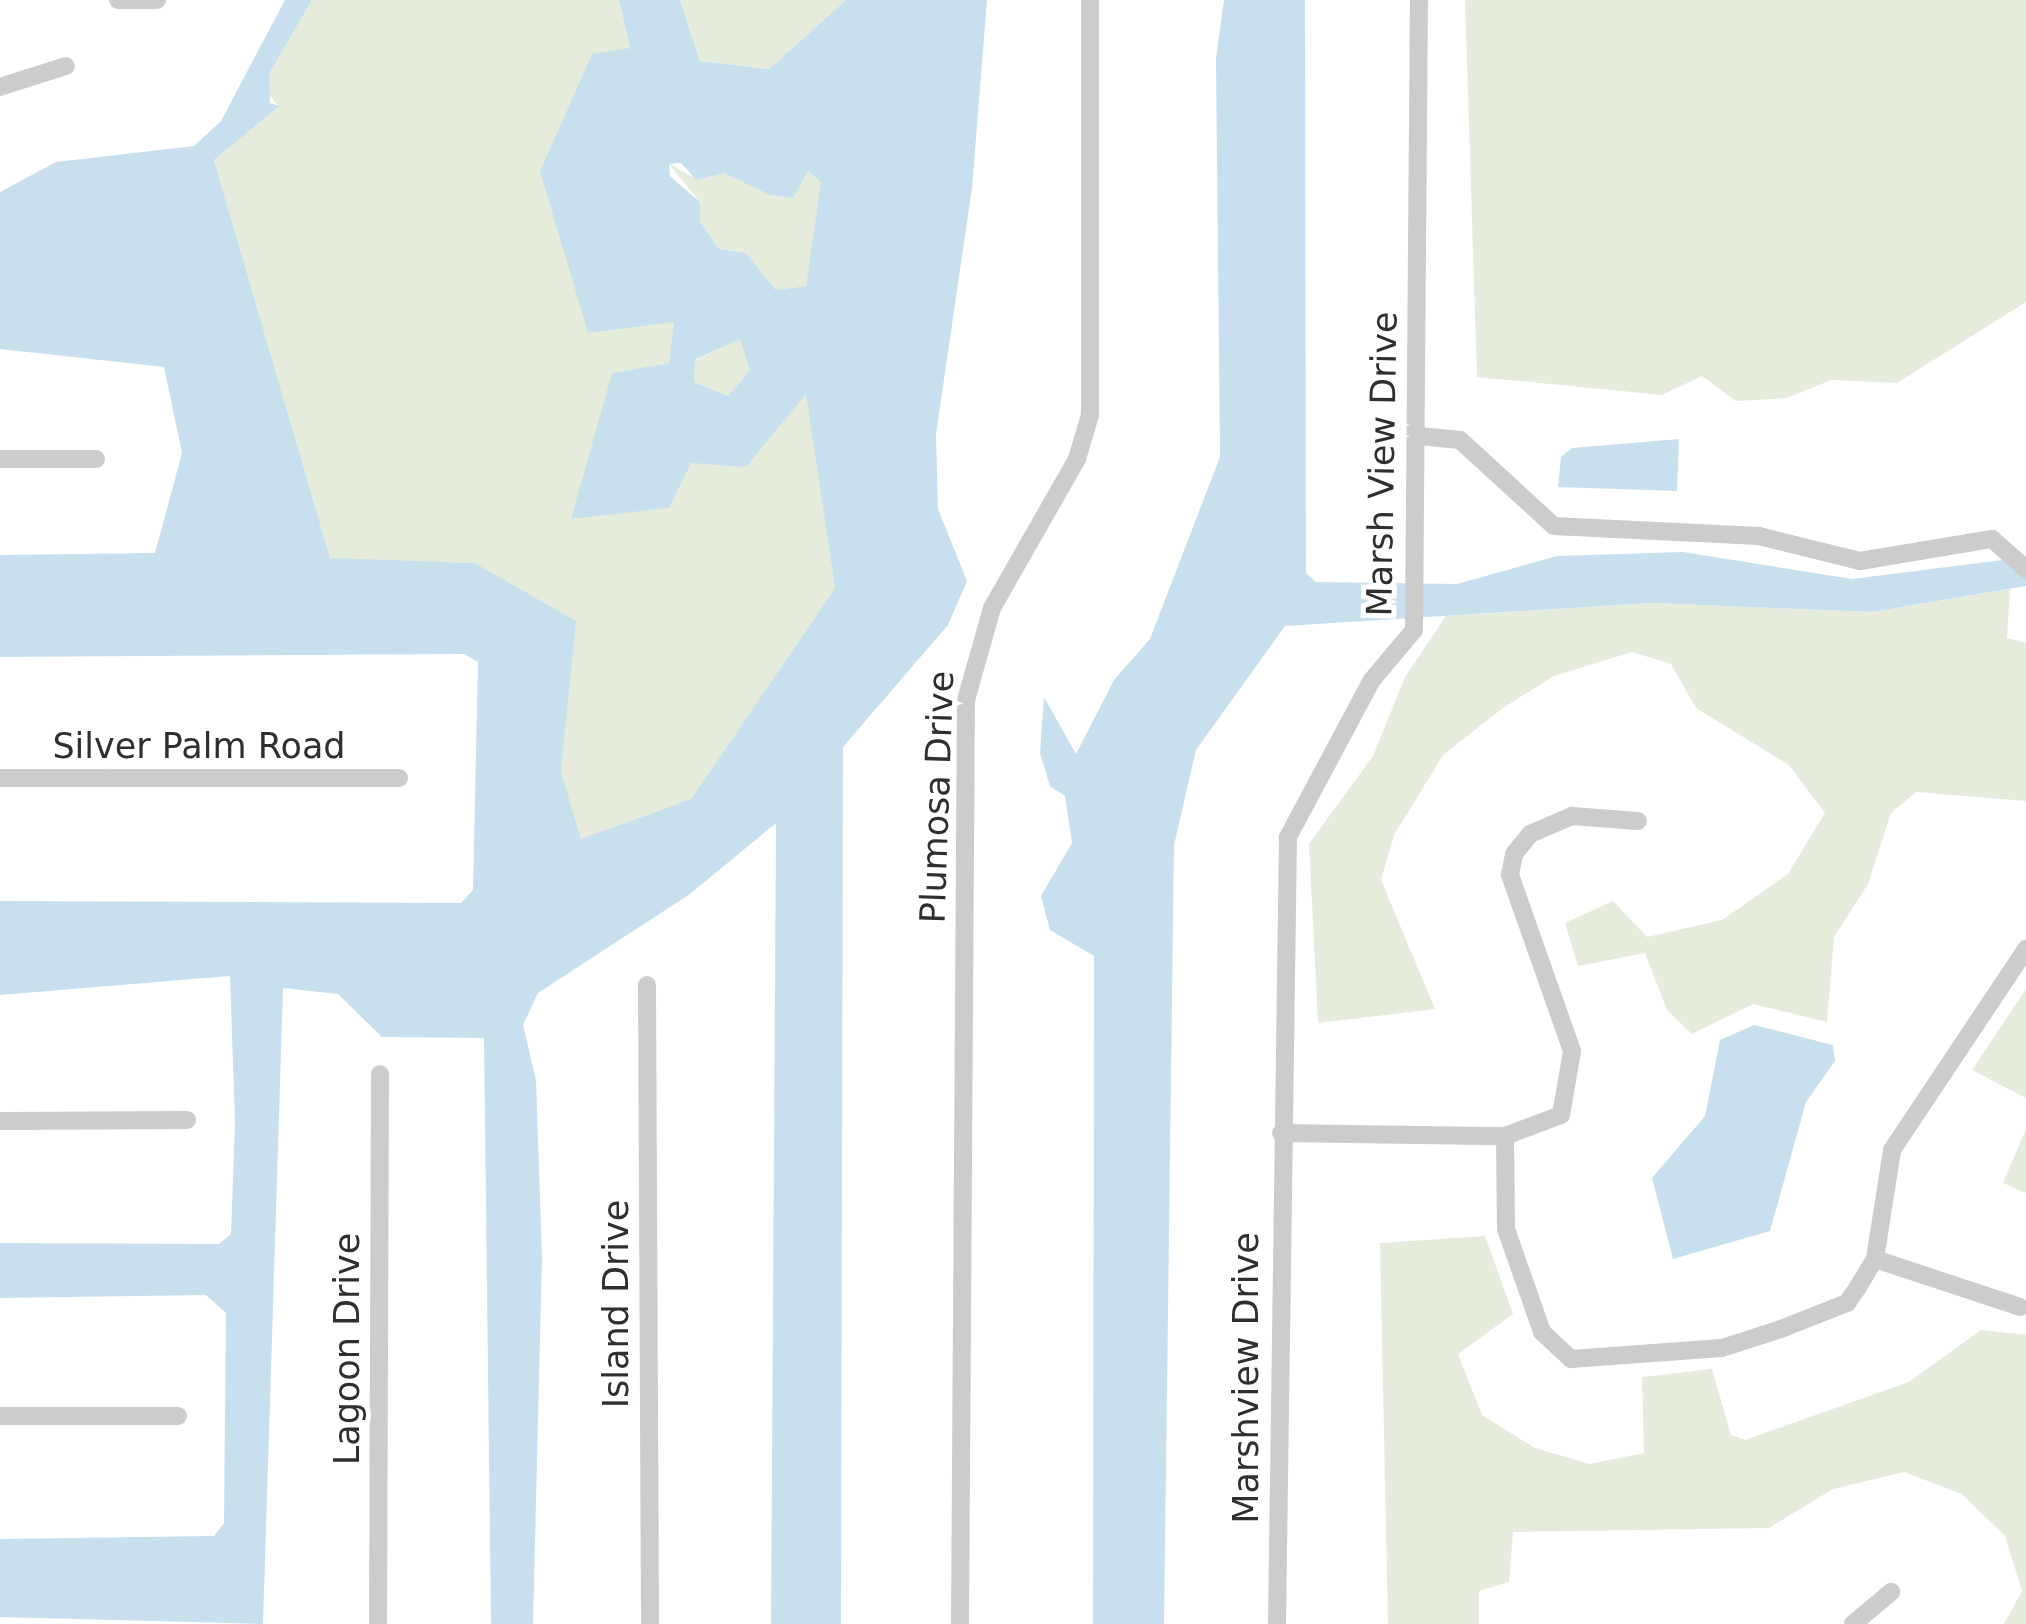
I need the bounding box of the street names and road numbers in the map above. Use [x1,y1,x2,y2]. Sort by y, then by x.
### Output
street label: Marsh View Drive [1358,311,1406,617]
street label: Plumosa Drive [912,670,962,924]
street label: Silver Palm Road [52,725,346,767]
street label: Island Drive [595,1200,637,1408]
street label: Marshview Drive [1225,1232,1267,1524]
street label: Lagoon Drive [326,1233,368,1465]

